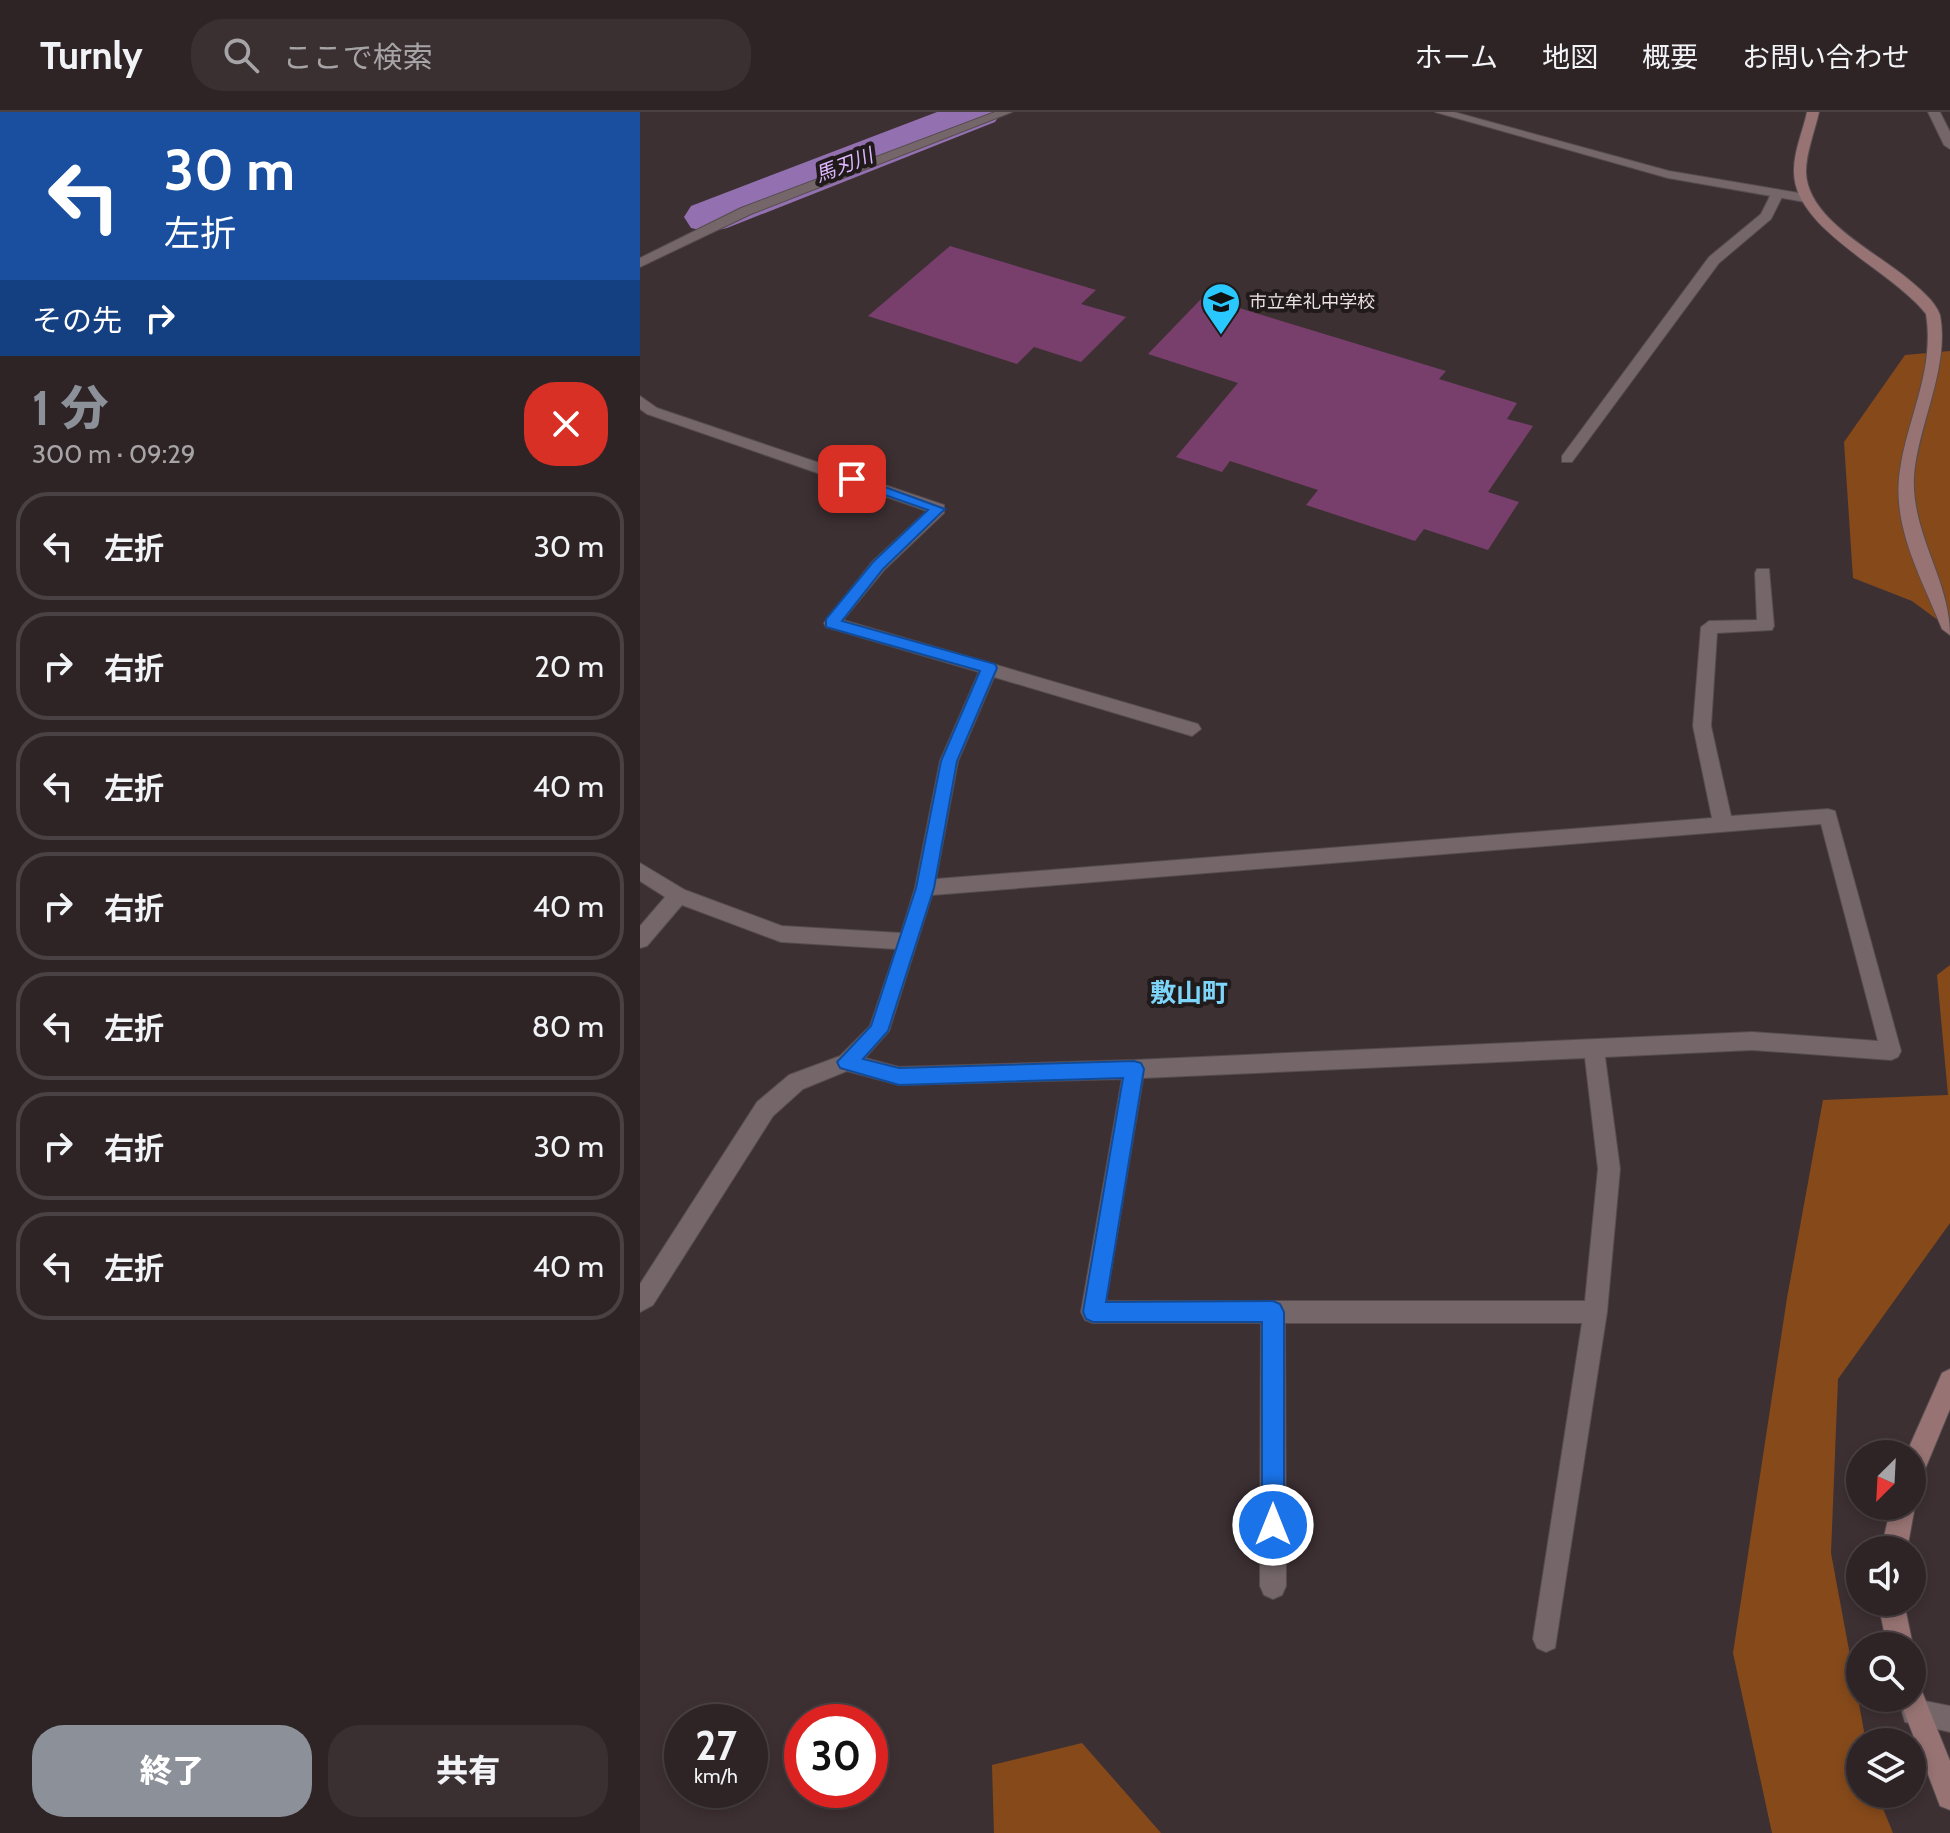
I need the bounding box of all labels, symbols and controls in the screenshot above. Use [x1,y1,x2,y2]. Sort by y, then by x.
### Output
search box [191,19,751,91]
text: Turnly [40,32,143,79]
icon: search [219,33,263,77]
text: ここで検索 [283,39,433,76]
text: ホーム [1415,40,1498,74]
text: 地図 [1542,40,1598,74]
text: 概要 [1642,40,1698,74]
text: お問い合わせ [1742,40,1910,74]
text: 30 m [164,136,295,204]
water label: 馬刃川 [812,142,878,187]
icon: left [32,144,136,248]
text: 左折 [164,211,236,255]
school or university icon: 市立牟礼中学校 [1200,281,1242,336]
place label: 市立牟礼中学校 [1249,291,1375,313]
icon: right [138,296,182,340]
text: その先 [32,302,122,339]
text: 1 分 [32,379,109,437]
button: close [524,382,608,466]
text: 300 m · 09:29 [32,438,196,470]
pin [818,445,886,513]
icon: arrive [830,457,874,501]
icon: left [36,524,80,568]
text: 30 m [534,528,604,565]
text: 左折 [104,530,164,567]
icon: right [36,644,80,688]
text: 20 m [534,648,604,685]
text: 右折 [104,650,164,687]
icon: left [36,764,80,808]
text: 40 m [533,768,604,805]
text: 左折 [104,770,164,807]
icon: right [36,884,80,928]
text: 40 m [533,888,604,925]
text: 右折 [104,890,164,927]
district label: 敷山町 [1150,977,1228,1009]
icon: left [36,1004,80,1048]
text: 80 m [532,1008,604,1045]
text: 左折 [104,1010,164,1047]
icon: right [36,1124,80,1168]
text: 30 m [534,1128,604,1165]
text: 右折 [104,1130,164,1167]
icon: left [36,1244,80,1288]
text: 40 m [533,1248,604,1285]
text: 左折 [104,1250,164,1287]
north arrow [1846,1440,1926,1520]
map controls [1846,1440,1926,1808]
position arrow [1231,1483,1315,1567]
button: sound [1846,1536,1926,1616]
button: search [1846,1632,1926,1712]
speed limit sign: 30 [784,1704,888,1808]
text: 27 [695,1721,737,1770]
button: 終了 [32,1725,312,1817]
button: 共有 [328,1725,608,1817]
button: layers [1846,1728,1926,1808]
text: km/h [694,1764,738,1788]

